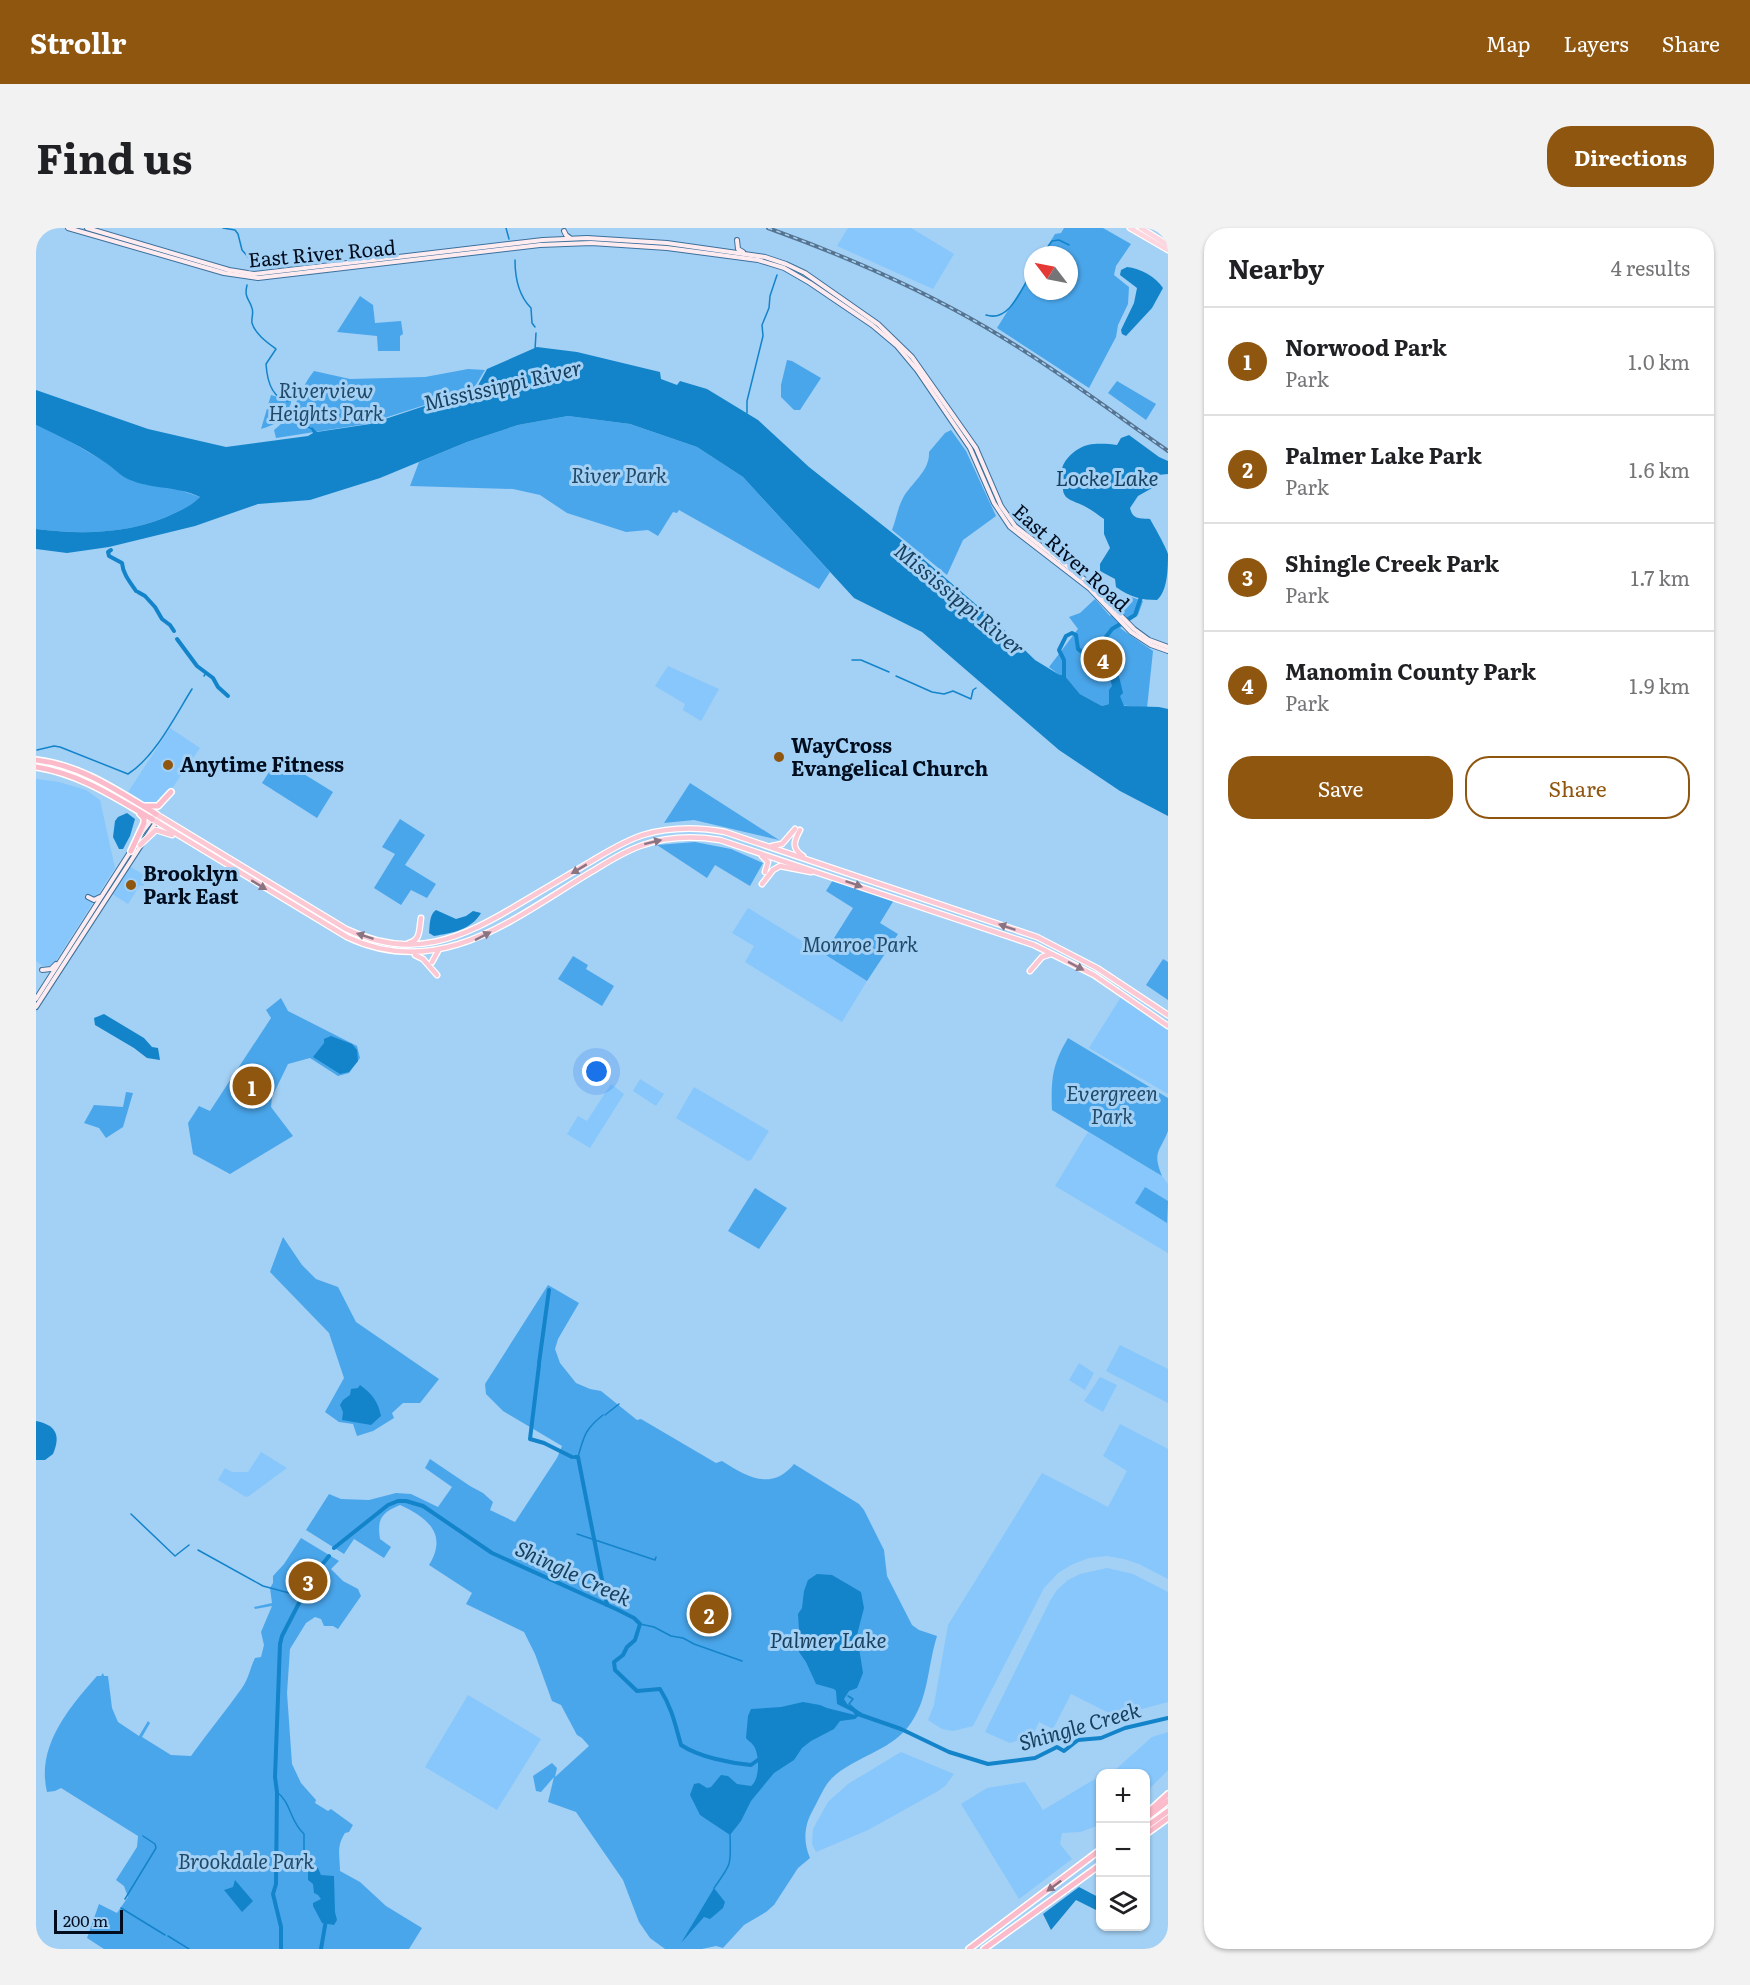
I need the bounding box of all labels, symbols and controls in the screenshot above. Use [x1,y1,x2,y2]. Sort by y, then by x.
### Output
text: Strollr [30,21,126,63]
text: Map [1486,27,1531,58]
text: Layers [1564,27,1629,58]
text: Share [1662,27,1720,58]
text: Find us [36,125,193,187]
button: Directions [1547,126,1714,187]
street label: East River Road [247,231,397,273]
north arrow [1024,246,1078,300]
text: Nearby [1228,248,1324,287]
text: 4 results [1611,252,1690,282]
text: Norwood Park [1285,330,1447,363]
text: 1 [1243,346,1252,376]
text: 1.0 km [1628,346,1690,376]
water label: Mississippi River [420,350,585,417]
text: Park [1285,363,1329,393]
park label: Riverview Heights Park [268,374,384,427]
text: Palmer Lake Park [1285,438,1482,471]
text: 2 [1242,454,1253,484]
text: 1.6 km [1629,454,1690,484]
park label: River Park [571,459,667,489]
water label: Locke Lake [1055,461,1159,492]
text: Park [1285,471,1329,501]
street label: East River Road [1007,496,1137,617]
water label: Mississippi River [889,534,1033,662]
text: Shingle Creek Park [1285,546,1499,579]
text: 3 [1242,562,1253,592]
text: 1.7 km [1631,562,1690,592]
text: Park [1285,579,1329,609]
pin: 4 [1084,636,1122,682]
text: Manomin County Park [1285,654,1536,687]
text: 4 [1241,670,1254,700]
text: 1.9 km [1629,670,1690,700]
text: Park [1285,687,1329,717]
place label: WayCross Evangelical Church [791,729,989,782]
place label: Anytime Fitness [180,748,344,778]
marker: WayCross Evangelical Church [772,750,786,764]
button: Save [1228,756,1453,819]
button: Share [1465,756,1690,819]
marker: Anytime Fitness [161,758,175,772]
one-way arrow [644,837,662,847]
place label: Brooklyn Park East [143,857,239,910]
one-way arrow [571,863,587,874]
marker: Brooklyn Park East [124,878,138,892]
one-way arrow [251,879,267,890]
one-way arrow [845,880,863,889]
one-way arrow [998,921,1016,931]
park label: Monroe Park [802,928,918,958]
one-way arrow [356,931,374,940]
one-way arrow [474,931,491,940]
one-way arrow [1068,961,1085,971]
your location [582,1057,611,1086]
pin: 1 [232,1064,272,1108]
park label: Evergreen Park [1066,1077,1158,1130]
water label: Shingle Creek [511,1531,638,1612]
pin: 3 [288,1558,328,1604]
pin: 2 [690,1592,728,1636]
water label: Palmer Lake [769,1623,887,1654]
water label: Shingle Creek [1015,1692,1144,1757]
map controls [1096,1769,1150,1931]
button: + [1096,1769,1150,1823]
button: − [1096,1823,1150,1877]
park label: Brookdale Park [178,1845,314,1875]
button: layers [1096,1877,1150,1931]
one-way arrow [1046,1879,1061,1891]
scale bar [54,1907,123,1934]
text: 200 m [63,1908,108,1932]

